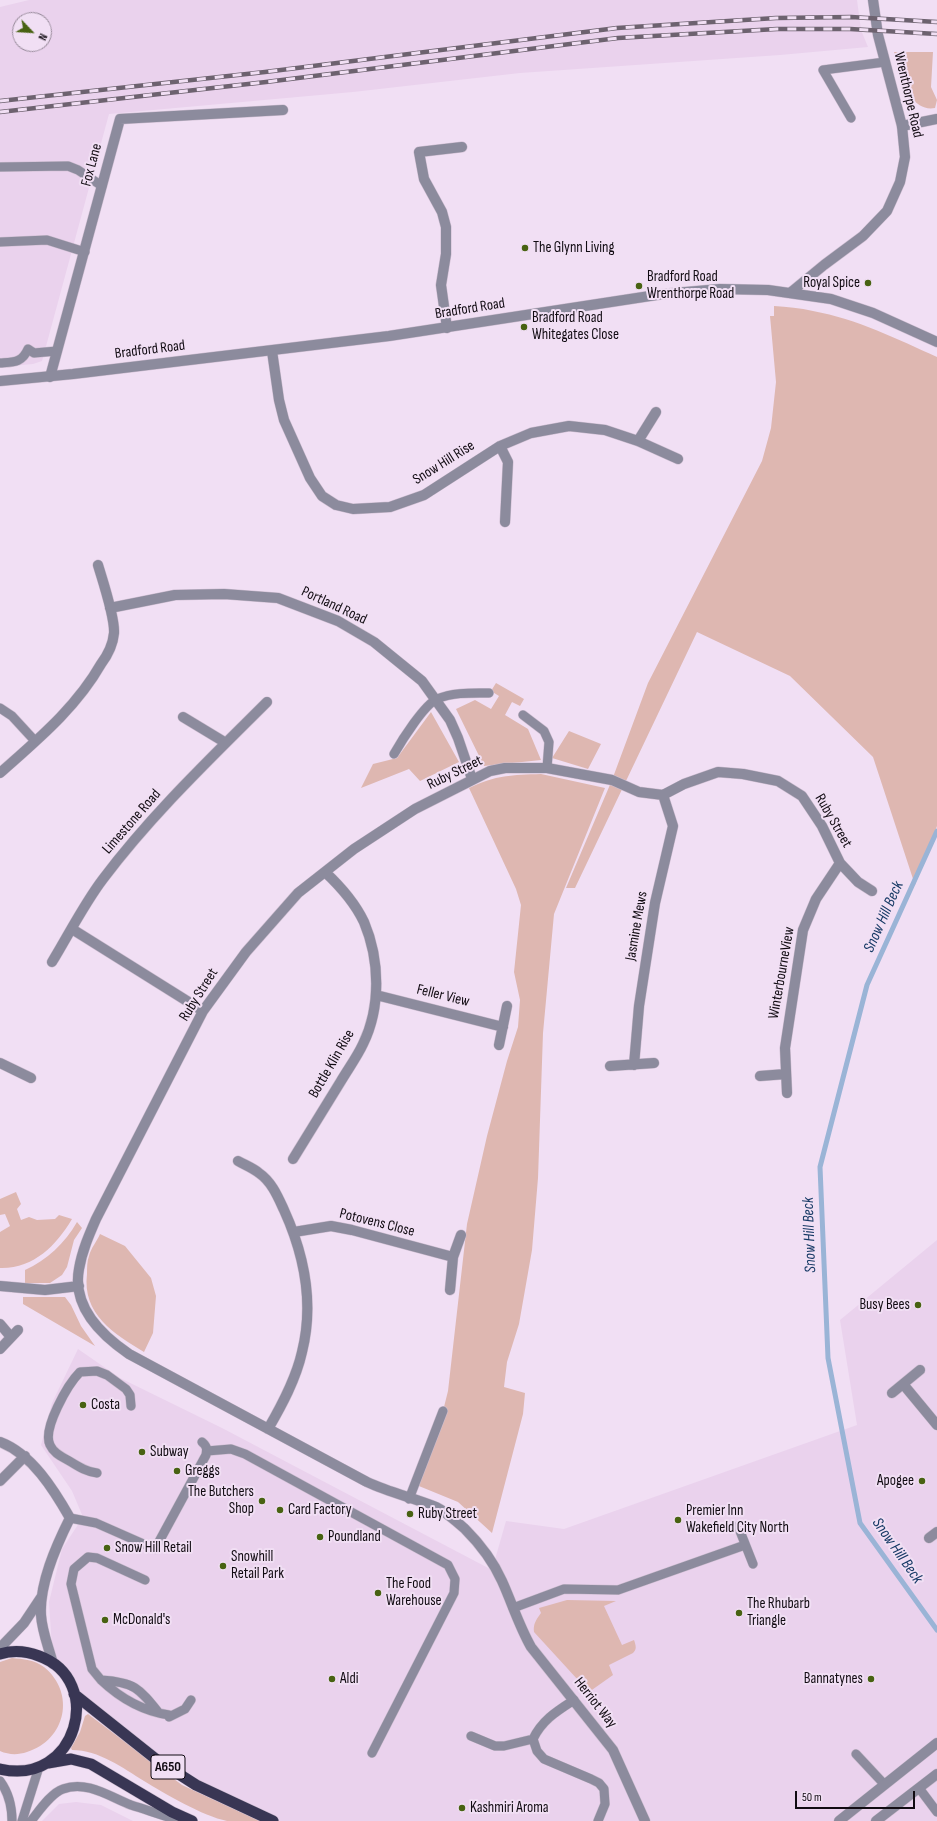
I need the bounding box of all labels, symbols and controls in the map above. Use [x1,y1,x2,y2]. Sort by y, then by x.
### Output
north arrow [12,12,52,52]
text: N [35,31,50,42]
street label: Wrenthorpe Road [889,50,927,140]
street label: Fox Lane [78,142,106,188]
place label: The Glynn Living [533,239,614,257]
marker: The Glynn Living [520,243,530,253]
place label: Bradford Road Wrenthorpe Road [647,268,734,303]
place label: Royal Spice [803,274,860,292]
marker: Royal Spice [863,278,873,288]
marker: Bradford Road Wrenthorpe Road [634,281,644,291]
street label: Bradford Road [434,295,506,323]
place label: Bradford Road Whitegates Close [532,309,619,344]
marker: Bradford Road Whitegates Close [519,322,529,332]
street label: Bradford Road [114,337,186,363]
street label: Snow Hill Rise [410,437,478,489]
street label: Portland Road [298,583,370,629]
street label: Ruby Street [424,752,486,794]
street label: Limestone Road [99,786,165,858]
street label: Ruby Street [810,791,856,851]
water label: Snow Hill Beck [860,878,908,956]
street label: Jasmine Mews [622,890,652,962]
street label: WinterbourneView [765,926,799,1020]
street label: Ruby Street [176,965,222,1025]
street label: Feller View [415,981,471,1011]
street label: Bottle Klin Rise [305,1027,359,1101]
water label: Snow Hill Beck [799,1197,821,1273]
street label: Potovens Close [338,1205,416,1241]
place label: Busy Bees [859,1296,910,1314]
marker: Busy Bees [913,1300,923,1310]
place label: Costa [91,1396,120,1414]
marker: Costa [78,1400,88,1410]
place label: Subway [150,1443,189,1461]
marker: Subway [137,1447,147,1457]
place label: Greggs [185,1462,220,1480]
marker: Greggs [172,1466,182,1476]
place label: Apogee [877,1472,914,1490]
marker: Apogee [917,1476,927,1486]
place label: The Butchers Shop [188,1483,254,1518]
marker: The Butchers Shop [257,1496,267,1506]
place label: Card Factory [288,1501,351,1519]
place label: Premier Inn Wakefield City North [686,1502,789,1537]
marker: Card Factory [275,1505,285,1515]
place label: Ruby Street [418,1505,477,1523]
marker: Ruby Street [405,1509,415,1519]
water label: Snow Hill Beck [867,1514,927,1588]
marker: Premier Inn Wakefield City North [673,1515,683,1525]
place label: Poundland [328,1528,381,1546]
marker: Poundland [315,1532,325,1542]
place label: Snow Hill Retail [115,1539,192,1557]
marker: Snow Hill Retail [102,1543,112,1553]
place label: Snowhill Retail Park [231,1548,284,1583]
marker: Snowhill Retail Park [218,1561,228,1571]
place label: The Food Warehouse [386,1575,442,1610]
marker: The Food Warehouse [373,1588,383,1598]
place label: The Rhubarb Triangle [747,1595,810,1630]
marker: The Rhubarb Triangle [734,1608,744,1618]
place label: McDonald's [113,1611,170,1629]
marker: McDonald's [100,1615,110,1625]
place label: Aldi [340,1670,358,1688]
place label: Bannatynes [804,1670,863,1688]
marker: Aldi [327,1674,337,1684]
street label: Herriot Way [570,1674,620,1732]
marker: Bannatynes [866,1674,876,1684]
road number: A650 [151,1755,185,1779]
scale bar [797,1783,917,1809]
text: 50 m [802,1790,822,1805]
place label: Kashmiri Aroma [470,1799,549,1817]
marker: Kashmiri Aroma [457,1803,467,1813]

